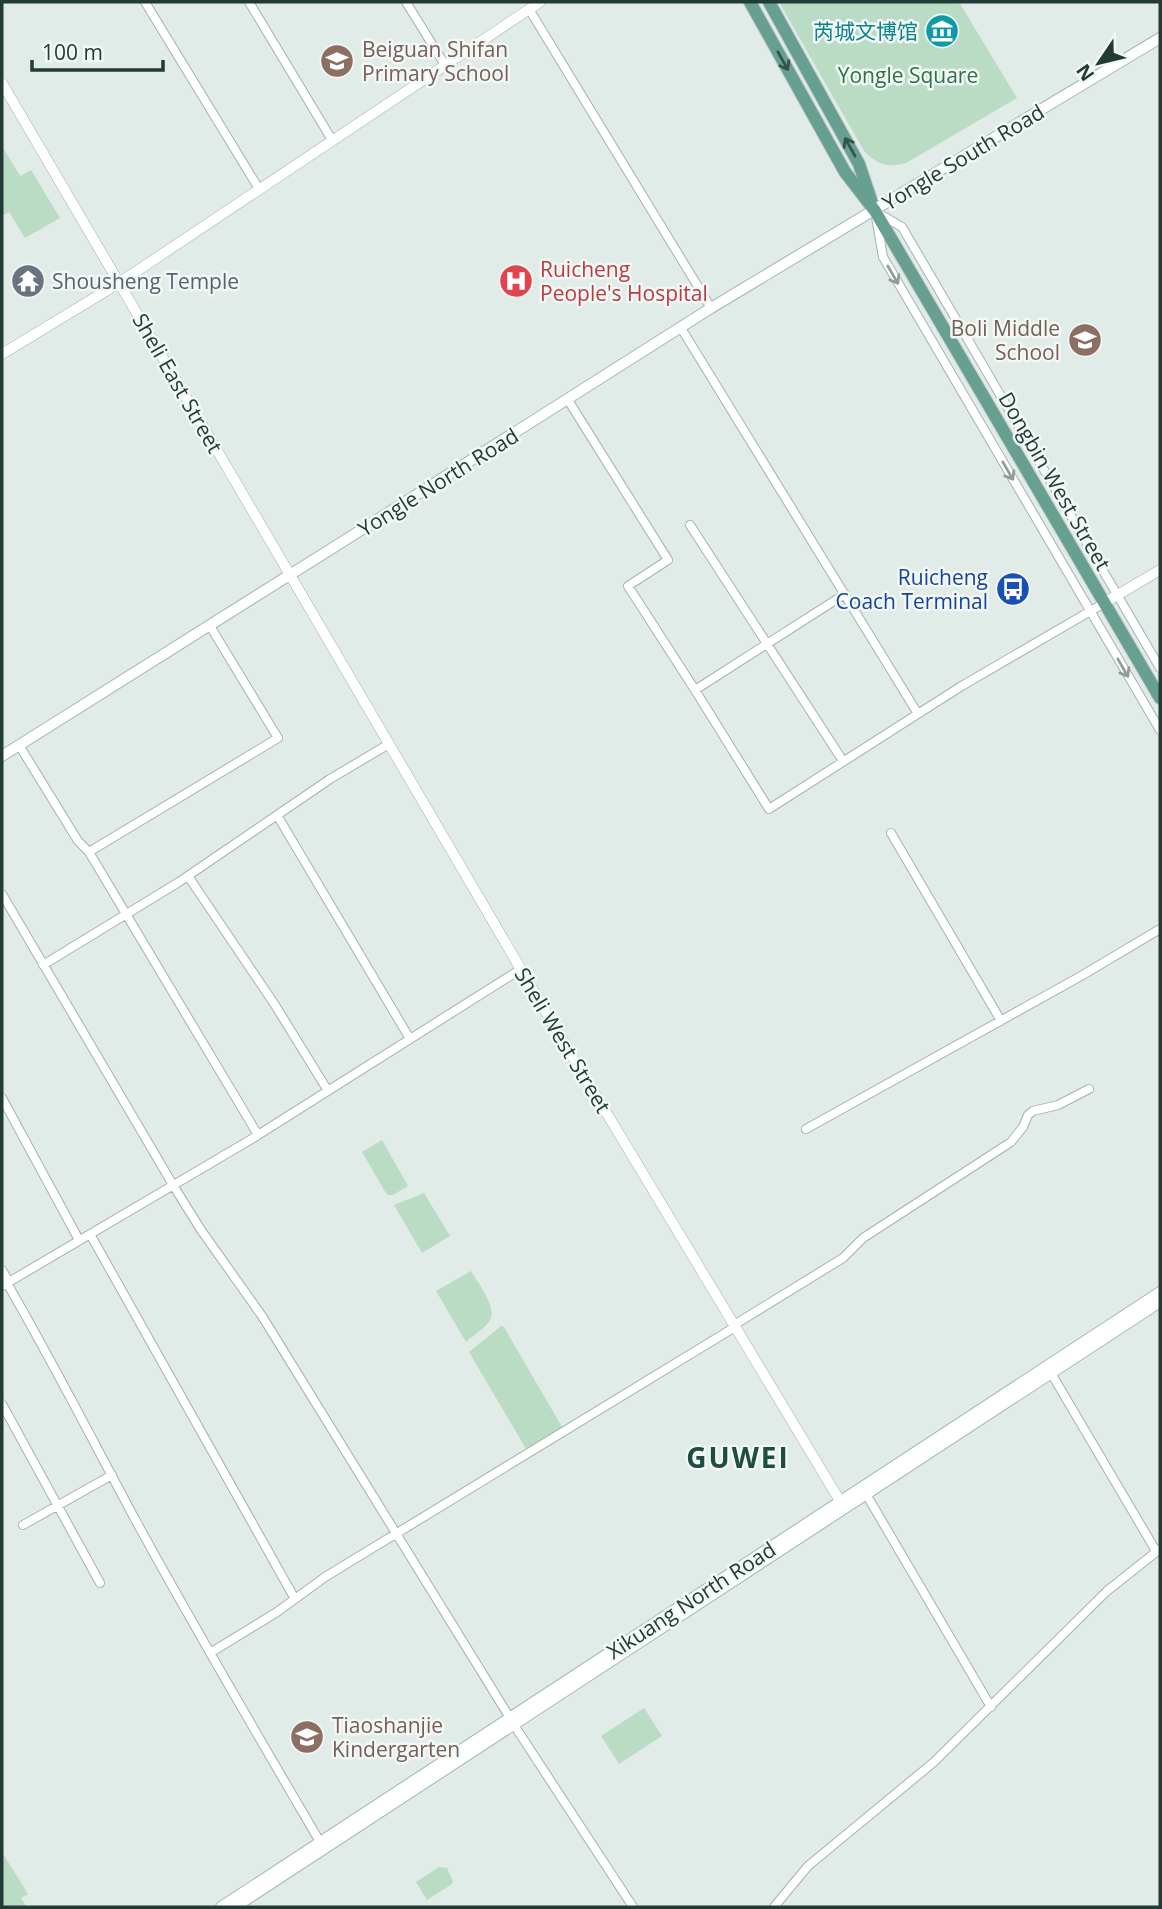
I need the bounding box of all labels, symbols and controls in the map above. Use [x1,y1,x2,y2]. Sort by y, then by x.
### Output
museum icon: 芮城文博馆 [923,12,961,50]
place label: 芮城文博馆 [813,17,918,45]
scale bar [32,28,163,72]
north arrow [1064,28,1134,98]
place label: Beiguan Shifan Primary School [362,35,509,87]
text: 100 m [42,38,103,66]
school or university icon: Beiguan Shifan Primary School [318,42,356,80]
one-way arrow [776,51,790,71]
text: N [1070,59,1100,87]
park label: Yongle Square [838,61,978,89]
street label: Yongle South Road [877,98,1049,216]
one-way arrow [843,138,857,158]
place label: Ruicheng People's Hospital [540,255,708,307]
temple icon: Shousheng Temple [9,262,47,300]
hospital icon: Ruicheng People's Hospital [497,262,535,300]
one-way arrow [886,265,900,285]
place label: Shousheng Temple [52,267,239,295]
street label: Sheli East Street [127,308,229,458]
place label: Boli Middle School [951,314,1060,366]
school or university icon: Boli Middle School [1066,321,1104,359]
street label: Dongbin West Street [993,387,1117,575]
street label: Yongle North Road [352,421,524,543]
one-way arrow [1001,461,1015,481]
place label: Ruicheng Coach Terminal [836,563,988,615]
bus stop icon: Ruicheng Coach Terminal [994,570,1032,608]
one-way arrow [1117,657,1131,677]
street label: Sheli West Street [509,962,617,1118]
district label: GUWEI [686,1438,790,1476]
street label: Xikuang North Road [601,1535,781,1665]
place label: Tiaoshanjie Kindergarten [332,1711,460,1763]
school or university icon: Tiaoshanjie Kindergarten [288,1718,326,1756]

